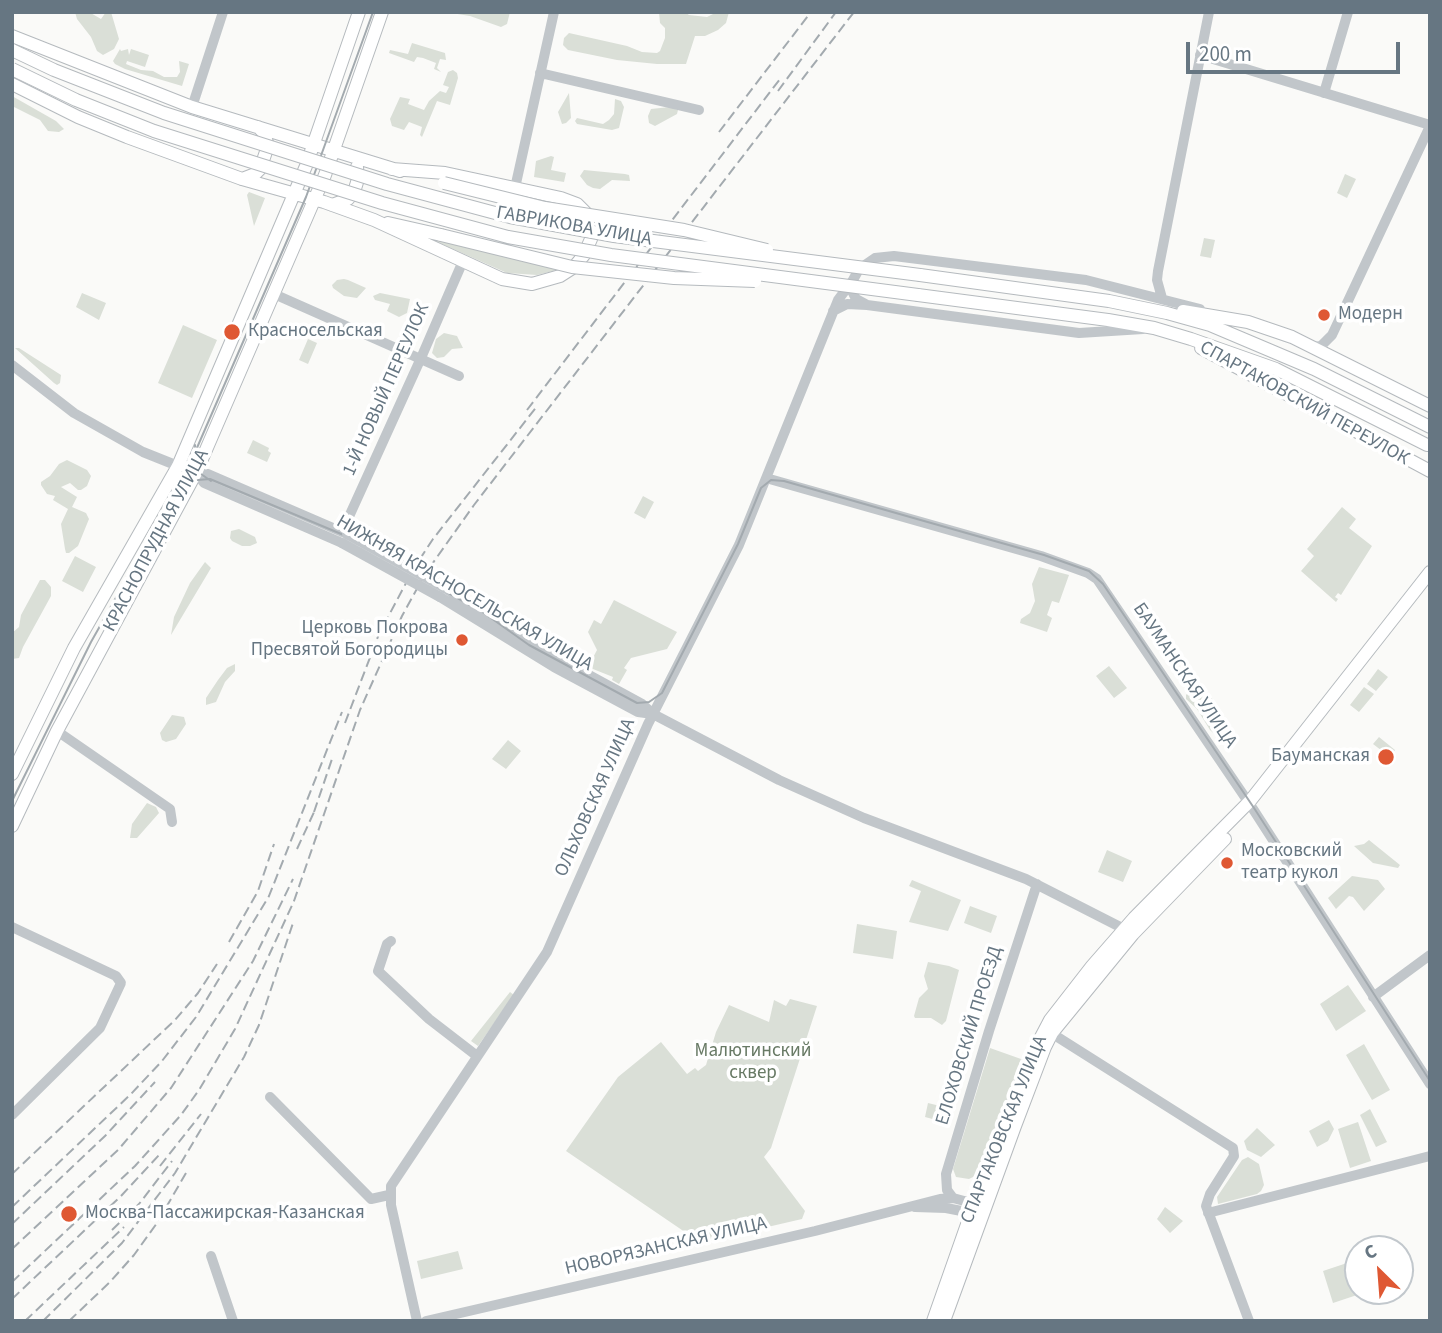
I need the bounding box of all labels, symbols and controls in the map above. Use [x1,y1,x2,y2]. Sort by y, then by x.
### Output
scale bar [1190,28,1404,72]
text: 200 m [1199,39,1252,69]
street label: ГАВРИКОВА УЛИЦА [495,202,653,252]
street label: 1-Й НОВЫЙ ПЕРЕУЛОК [339,300,435,480]
place label: Модерн [1338,304,1403,326]
marker: Модерн [1316,307,1332,323]
place label: Красносельская [248,321,383,343]
marker: Красносельская [222,322,242,342]
street label: СПАРТАКОВСКИЙ ПЕРЕУЛОК [1195,337,1413,471]
street label: КРАСНОПРУДНАЯ УЛИЦА [99,446,215,636]
street label: НИЖНЯЯ КРАСНОСЕЛЬСКАЯ УЛИЦА [332,511,596,677]
street label: БАУМАНСКАЯ УЛИЦА [1127,599,1241,753]
place label: Церковь Покрова Пресвятой Богородицы [251,618,448,662]
marker: Церковь Покрова Пресвятой Богородицы [454,632,470,648]
street label: ОЛЬХОВСКАЯ УЛИЦА [551,715,641,881]
place label: Бауманская [1271,746,1370,768]
marker: Бауманская [1376,747,1396,767]
place label: Московский театр кукол [1241,841,1342,885]
marker: Московский театр кукол [1219,855,1235,871]
street label: ЕЛОХОВСКИЙ ПРОЕЗД [932,944,1008,1128]
street label: СПАРТАКОВСКАЯ УЛИЦА [957,1033,1053,1227]
park label: Малютинский сквер [695,1041,811,1085]
place label: Москва-Пассажирская-Казанская [85,1203,365,1225]
marker: Москва-Пассажирская-Казанская [59,1204,79,1224]
street label: НОВОРЯЗАНСКАЯ УЛИЦА [563,1213,769,1281]
north arrow [1344,1235,1414,1305]
text: С [1360,1238,1381,1267]

